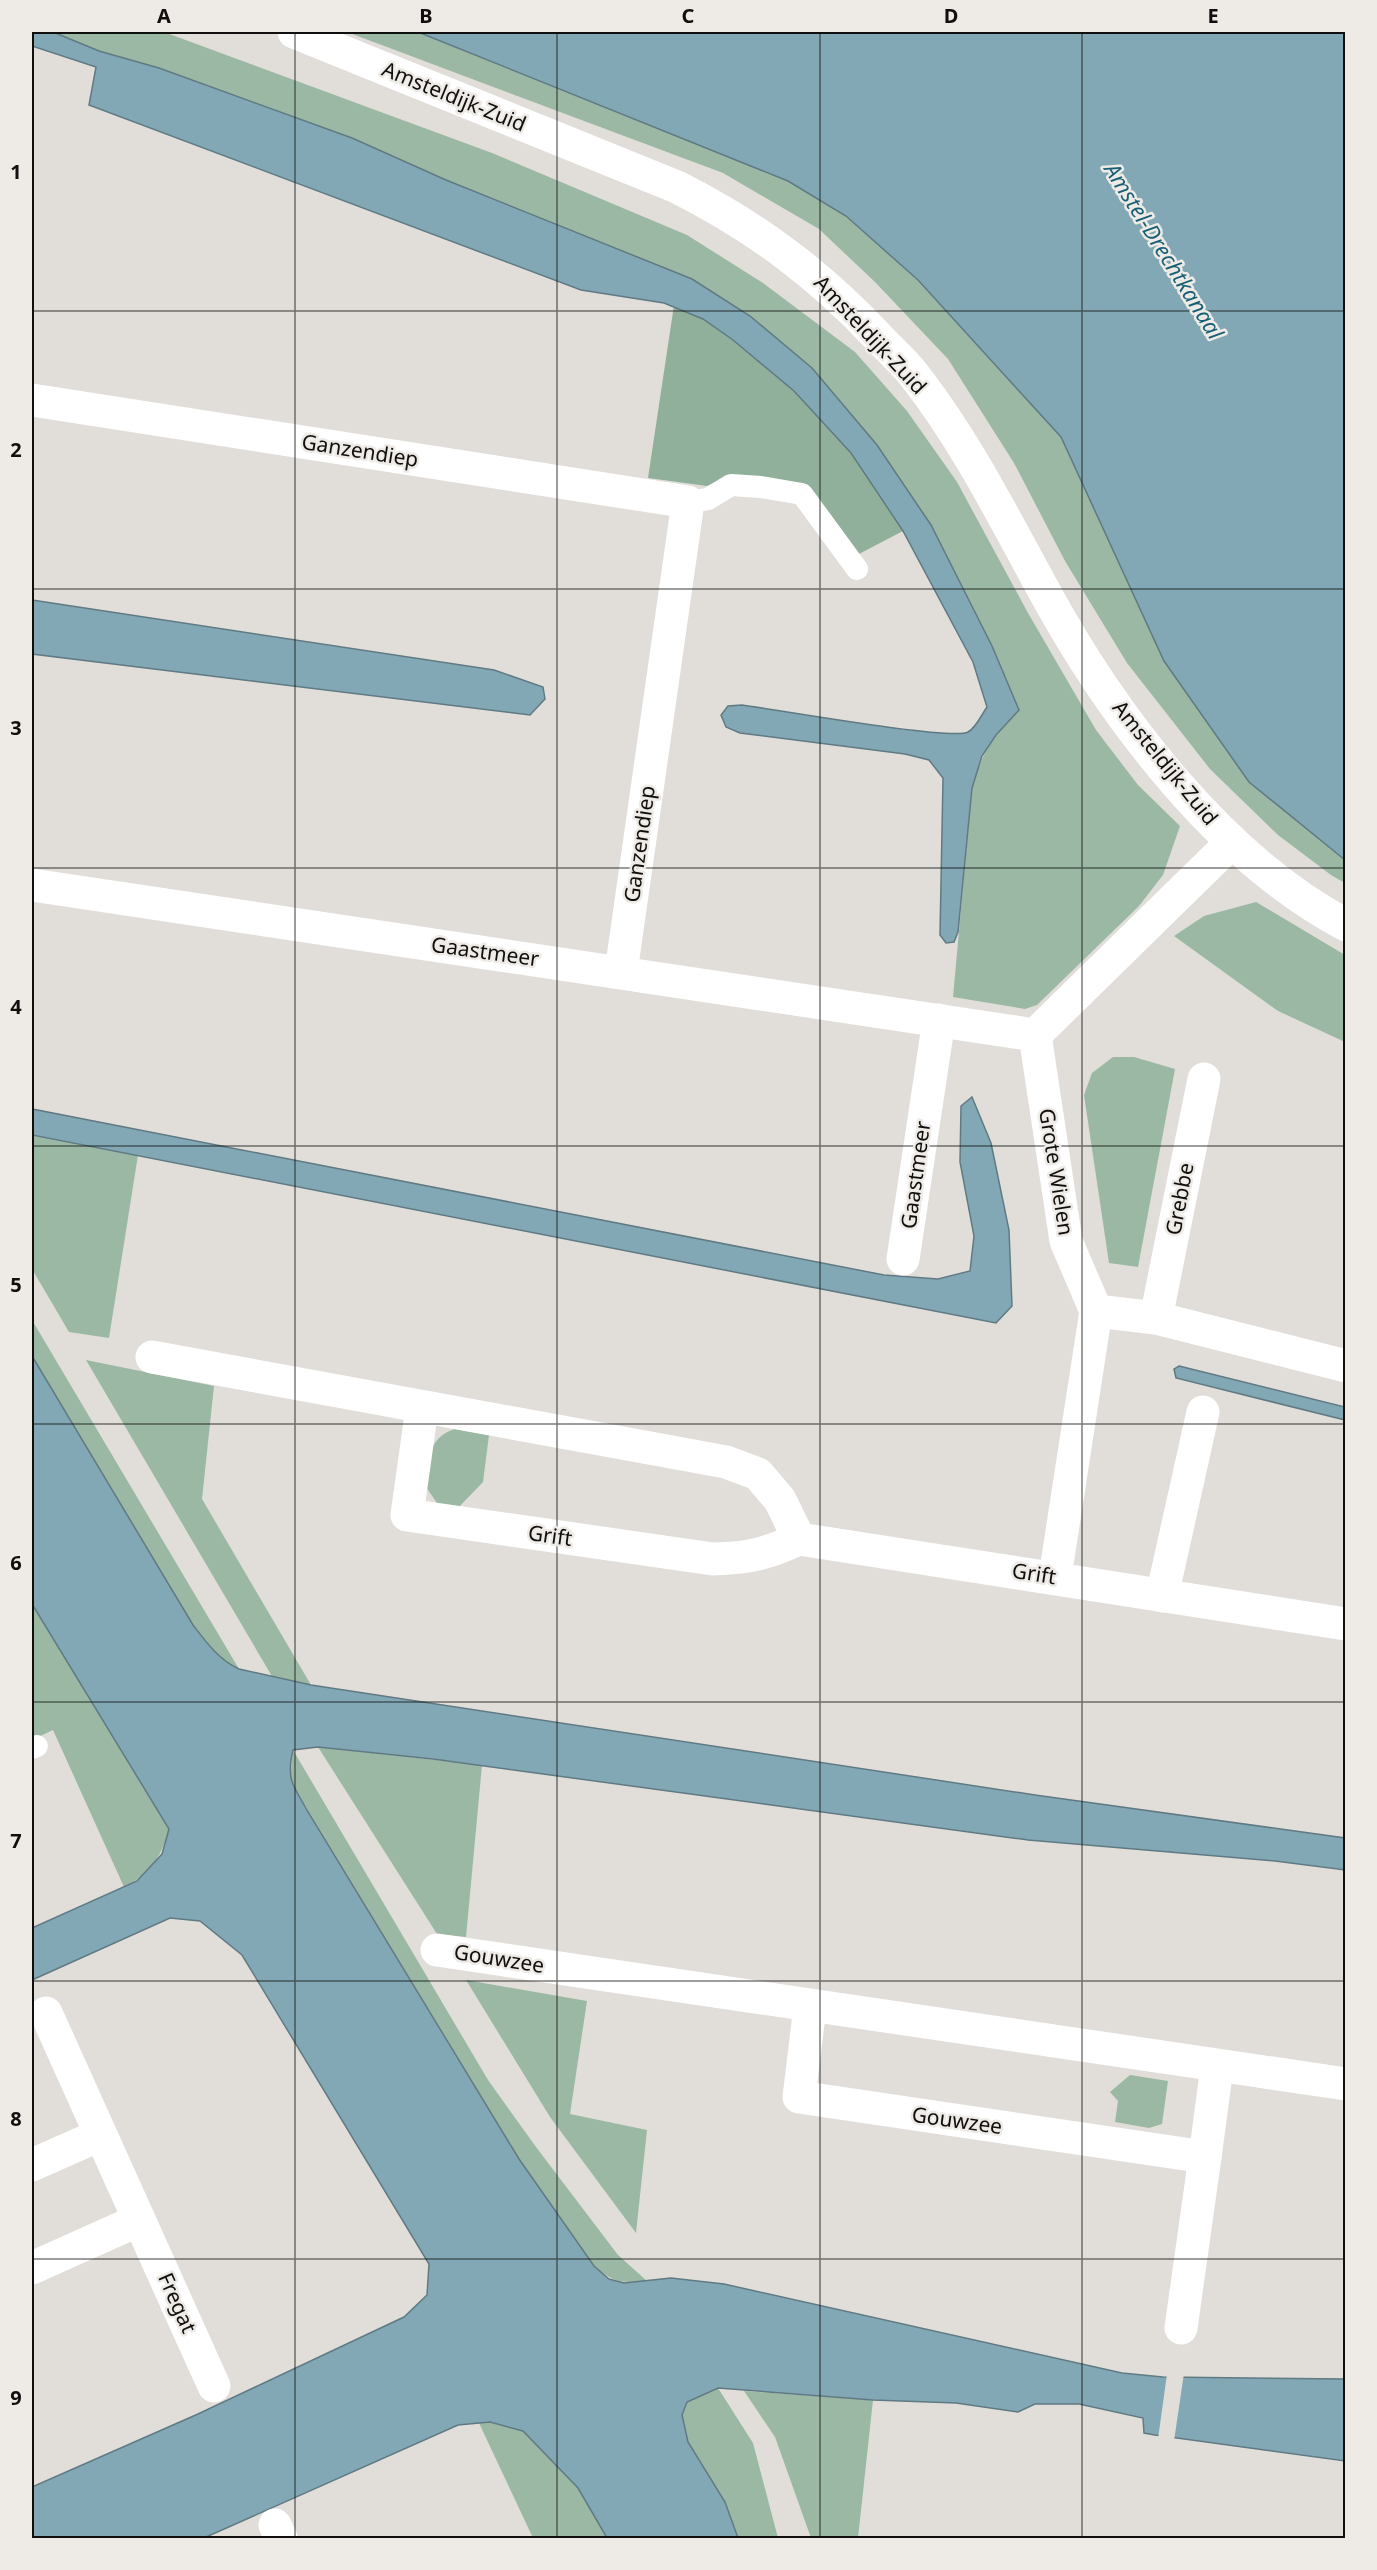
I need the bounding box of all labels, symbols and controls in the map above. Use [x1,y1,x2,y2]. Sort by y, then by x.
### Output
text: A [157,2,171,29]
text: B [419,2,433,29]
text: C [682,2,695,29]
text: D [944,2,958,29]
text: E [1207,2,1219,29]
street label: Amsteldijk-Zuid [378,54,531,138]
water label: Amstel-Drechtkanaal [1097,155,1232,346]
text: 1 [10,158,22,185]
street label: Amsteldijk-Zuid [808,269,933,400]
street label: Ganzendiep [300,427,421,473]
text: 2 [10,436,22,463]
street label: Amsteldijk-Zuid [1107,694,1225,831]
text: 3 [10,714,22,741]
street label: Ganzendiep [617,784,661,904]
street label: Gaastmeer [429,930,541,972]
text: 4 [10,993,22,1020]
street label: Grote Wielen [1033,1106,1081,1237]
street label: Gaastmeer [894,1119,936,1231]
street label: Grebbe [1158,1160,1200,1237]
text: 5 [10,1271,22,1298]
street label: Grift [526,1518,574,1552]
text: 6 [10,1549,22,1576]
street label: Grift [1010,1556,1059,1590]
text: 7 [10,1827,22,1854]
street label: Gouwzee [452,1937,546,1979]
street label: Gouwzee [910,2100,1004,2140]
text: 8 [10,2105,22,2132]
street label: Fregat [152,2268,204,2338]
text: 9 [10,2384,22,2411]

